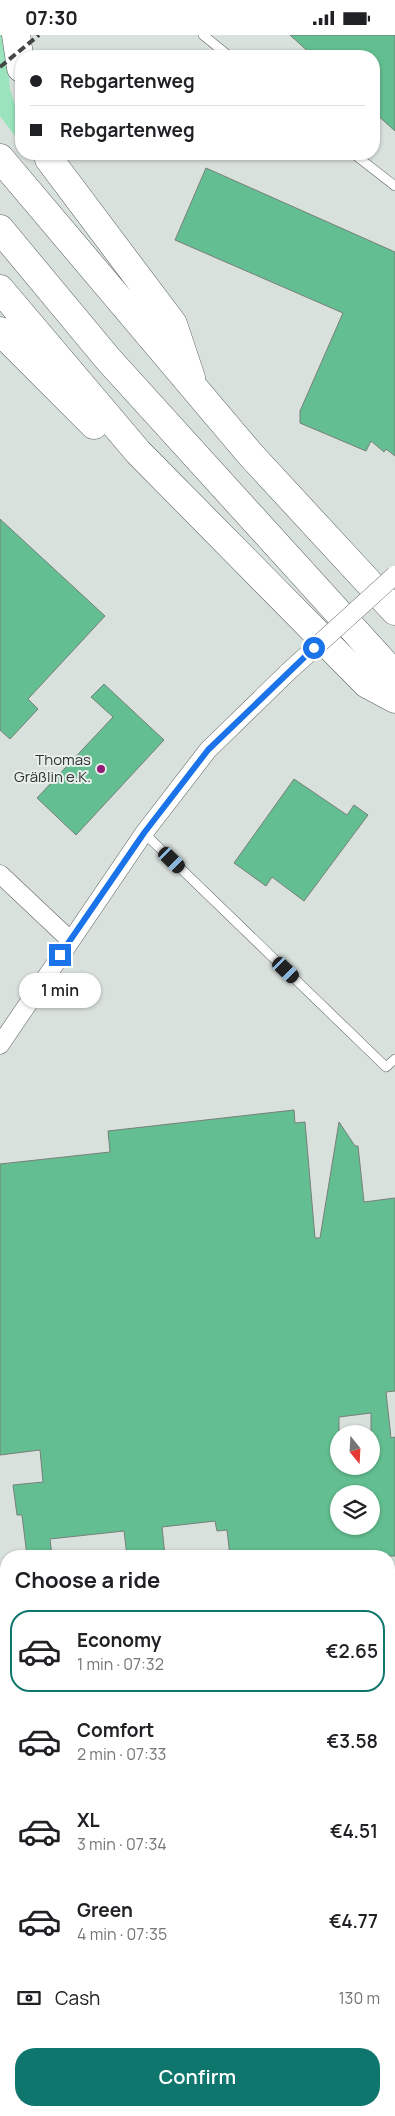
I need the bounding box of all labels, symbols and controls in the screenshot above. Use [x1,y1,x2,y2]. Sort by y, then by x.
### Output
text: 07:30 [25,5,78,31]
text: Rebgartenweg [60,68,195,94]
text: Rebgartenweg [60,117,195,143]
route start [303,637,325,659]
place label: Thomas Gräßlin e.K. [14,749,91,787]
marker: Thomas Gräßlin e.K. [95,763,107,775]
car [155,844,188,876]
route end [49,944,71,966]
car [269,954,302,986]
callout: 1 min [19,973,101,1007]
text: 1 min [41,979,79,1001]
north arrow [330,1425,380,1475]
map controls [330,1425,380,1535]
button: layers [330,1485,380,1535]
text: Choose a ride [15,1565,160,1595]
text: Economy [77,1627,161,1653]
icon: car [17,1629,62,1674]
text: €2.65 [326,1638,378,1664]
text: 1 min · 07:32 [77,1653,164,1675]
text: Comfort [77,1717,154,1743]
icon: car [17,1719,62,1764]
text: €3.58 [326,1728,378,1754]
text: 2 min · 07:33 [77,1743,166,1765]
text: XL [77,1807,100,1833]
icon: car [17,1809,62,1854]
text: €4.51 [330,1818,378,1844]
text: 3 min · 07:34 [77,1833,167,1855]
text: Green [77,1897,133,1923]
icon: car [17,1899,62,1944]
text: €4.77 [329,1908,378,1934]
text: 4 min · 07:35 [77,1923,167,1945]
icon: cash [15,1984,43,2012]
text: Cash [55,1985,100,2011]
text: 130 m [338,1987,380,2009]
button: Confirm [15,2048,380,2106]

